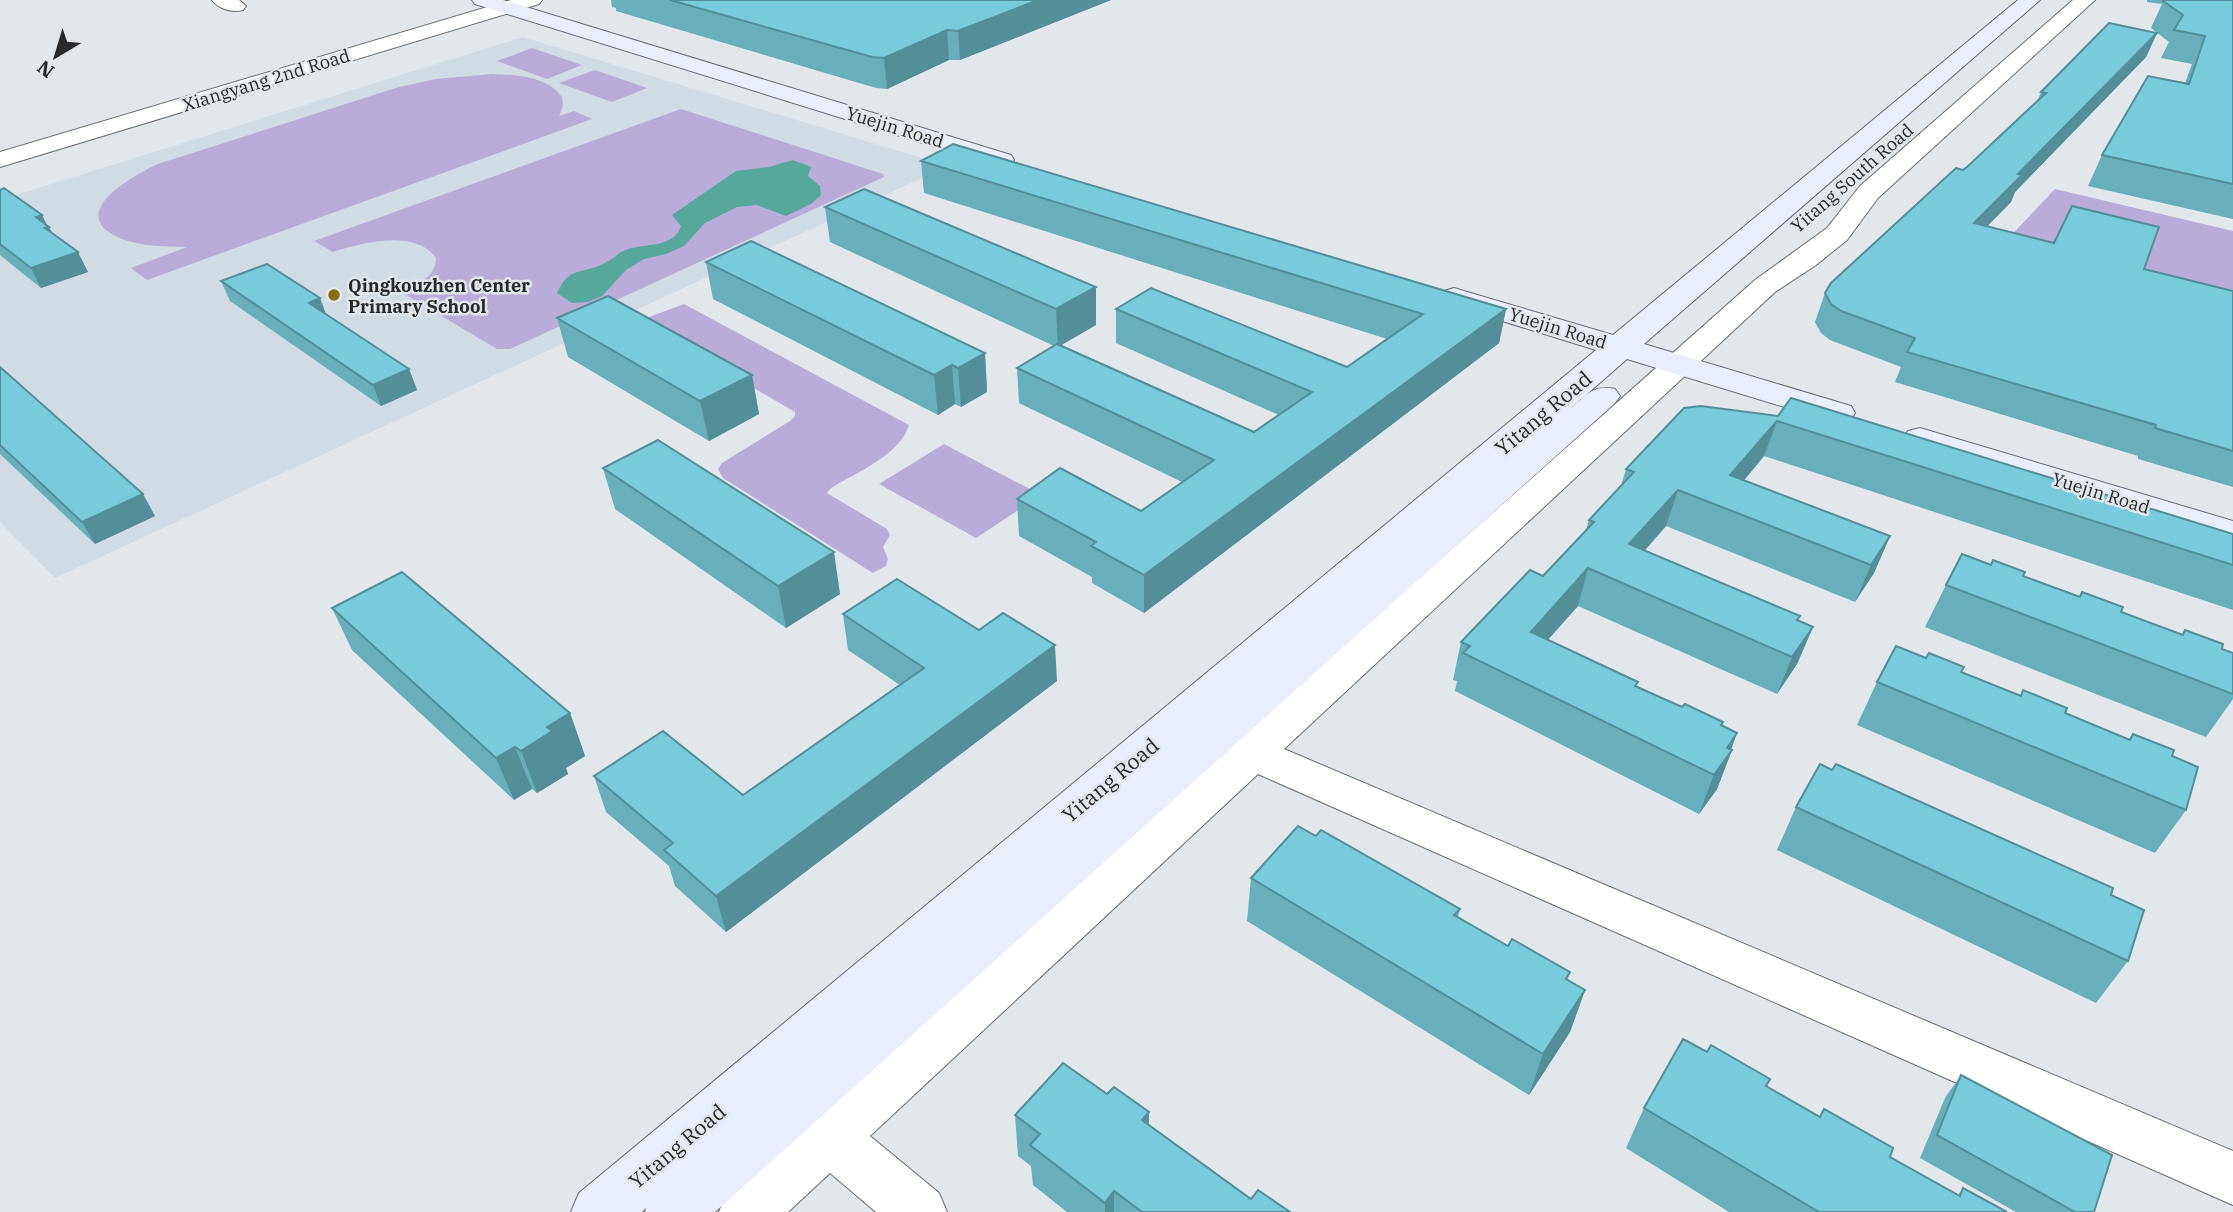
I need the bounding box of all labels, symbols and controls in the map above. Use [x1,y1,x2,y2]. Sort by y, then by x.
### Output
north arrow [21,21,91,91]
street label: Xiangyang 2nd Road [179,44,353,116]
text: N [32,55,59,83]
street label: Yuejin Road [843,101,947,153]
street label: Yitang South Road [1786,118,1918,238]
place label: Qingkouzhen Center Primary School [348,274,530,318]
marker: Qingkouzhen Center Primary School [326,287,342,303]
street label: Yuejin Road [1506,302,1610,354]
street label: Yitang Road [1489,364,1597,462]
street label: Yuejin Road [2049,467,2153,519]
street label: Yitang Road [1056,731,1164,829]
street label: Yitang Road [623,1097,731,1195]

